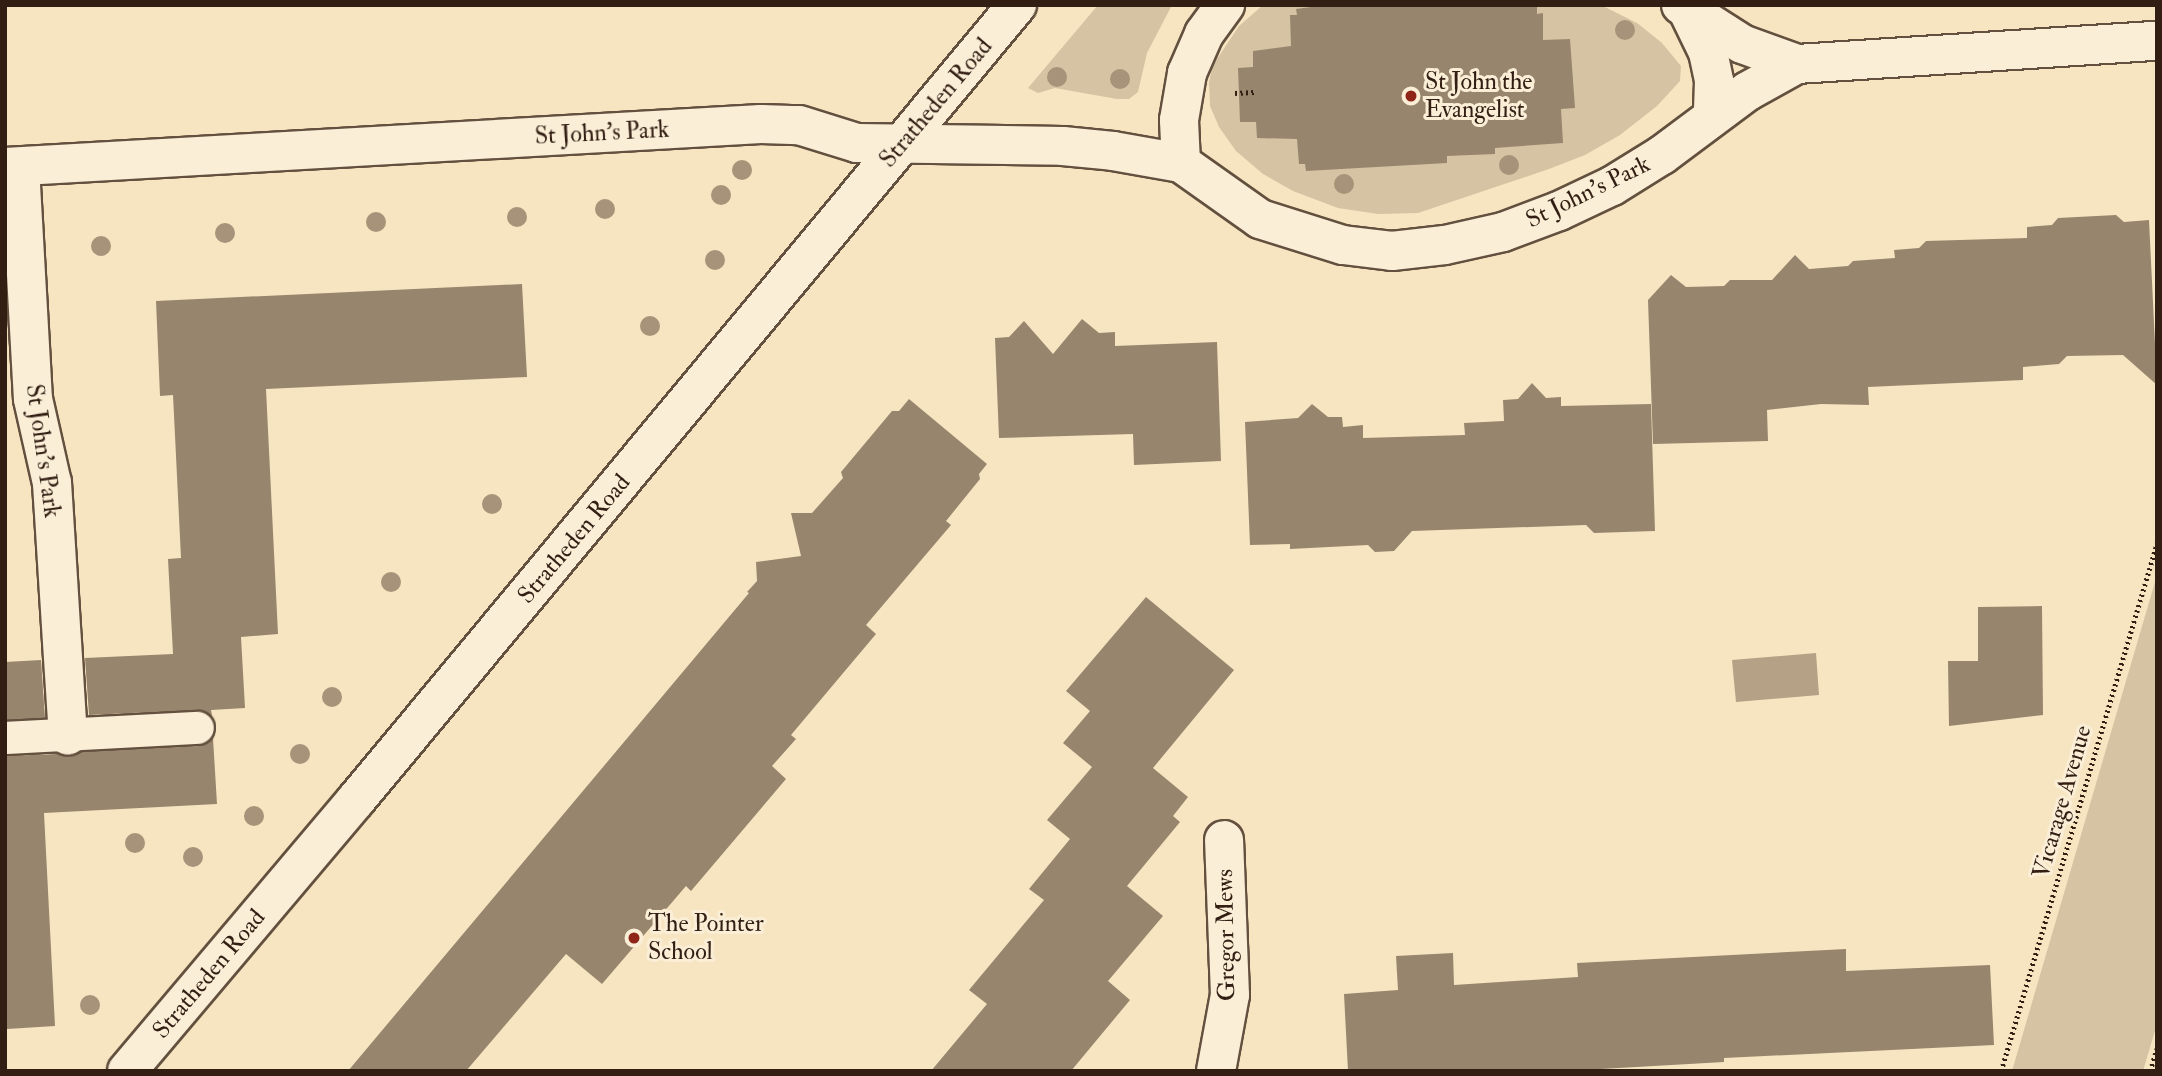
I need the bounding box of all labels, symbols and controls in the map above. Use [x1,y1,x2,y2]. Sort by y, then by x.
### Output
street label: Stratheden Road [874,33,998,173]
place label: St John the Evangelist [1425,68,1532,124]
marker: St John the Evangelist [1403,88,1419,104]
street label: St John's Park [534,115,670,151]
street label: St John's Park [1521,150,1655,234]
street label: St John's Park [19,382,67,520]
street label: Stratheden Road [512,469,636,609]
street label: Vicarage Avenue [2026,722,2098,882]
street label: Gregor Mews [1210,869,1242,1001]
street label: Stratheden Road [147,904,271,1044]
place label: The Pointer School [648,910,764,966]
marker: The Pointer School [626,930,642,946]

